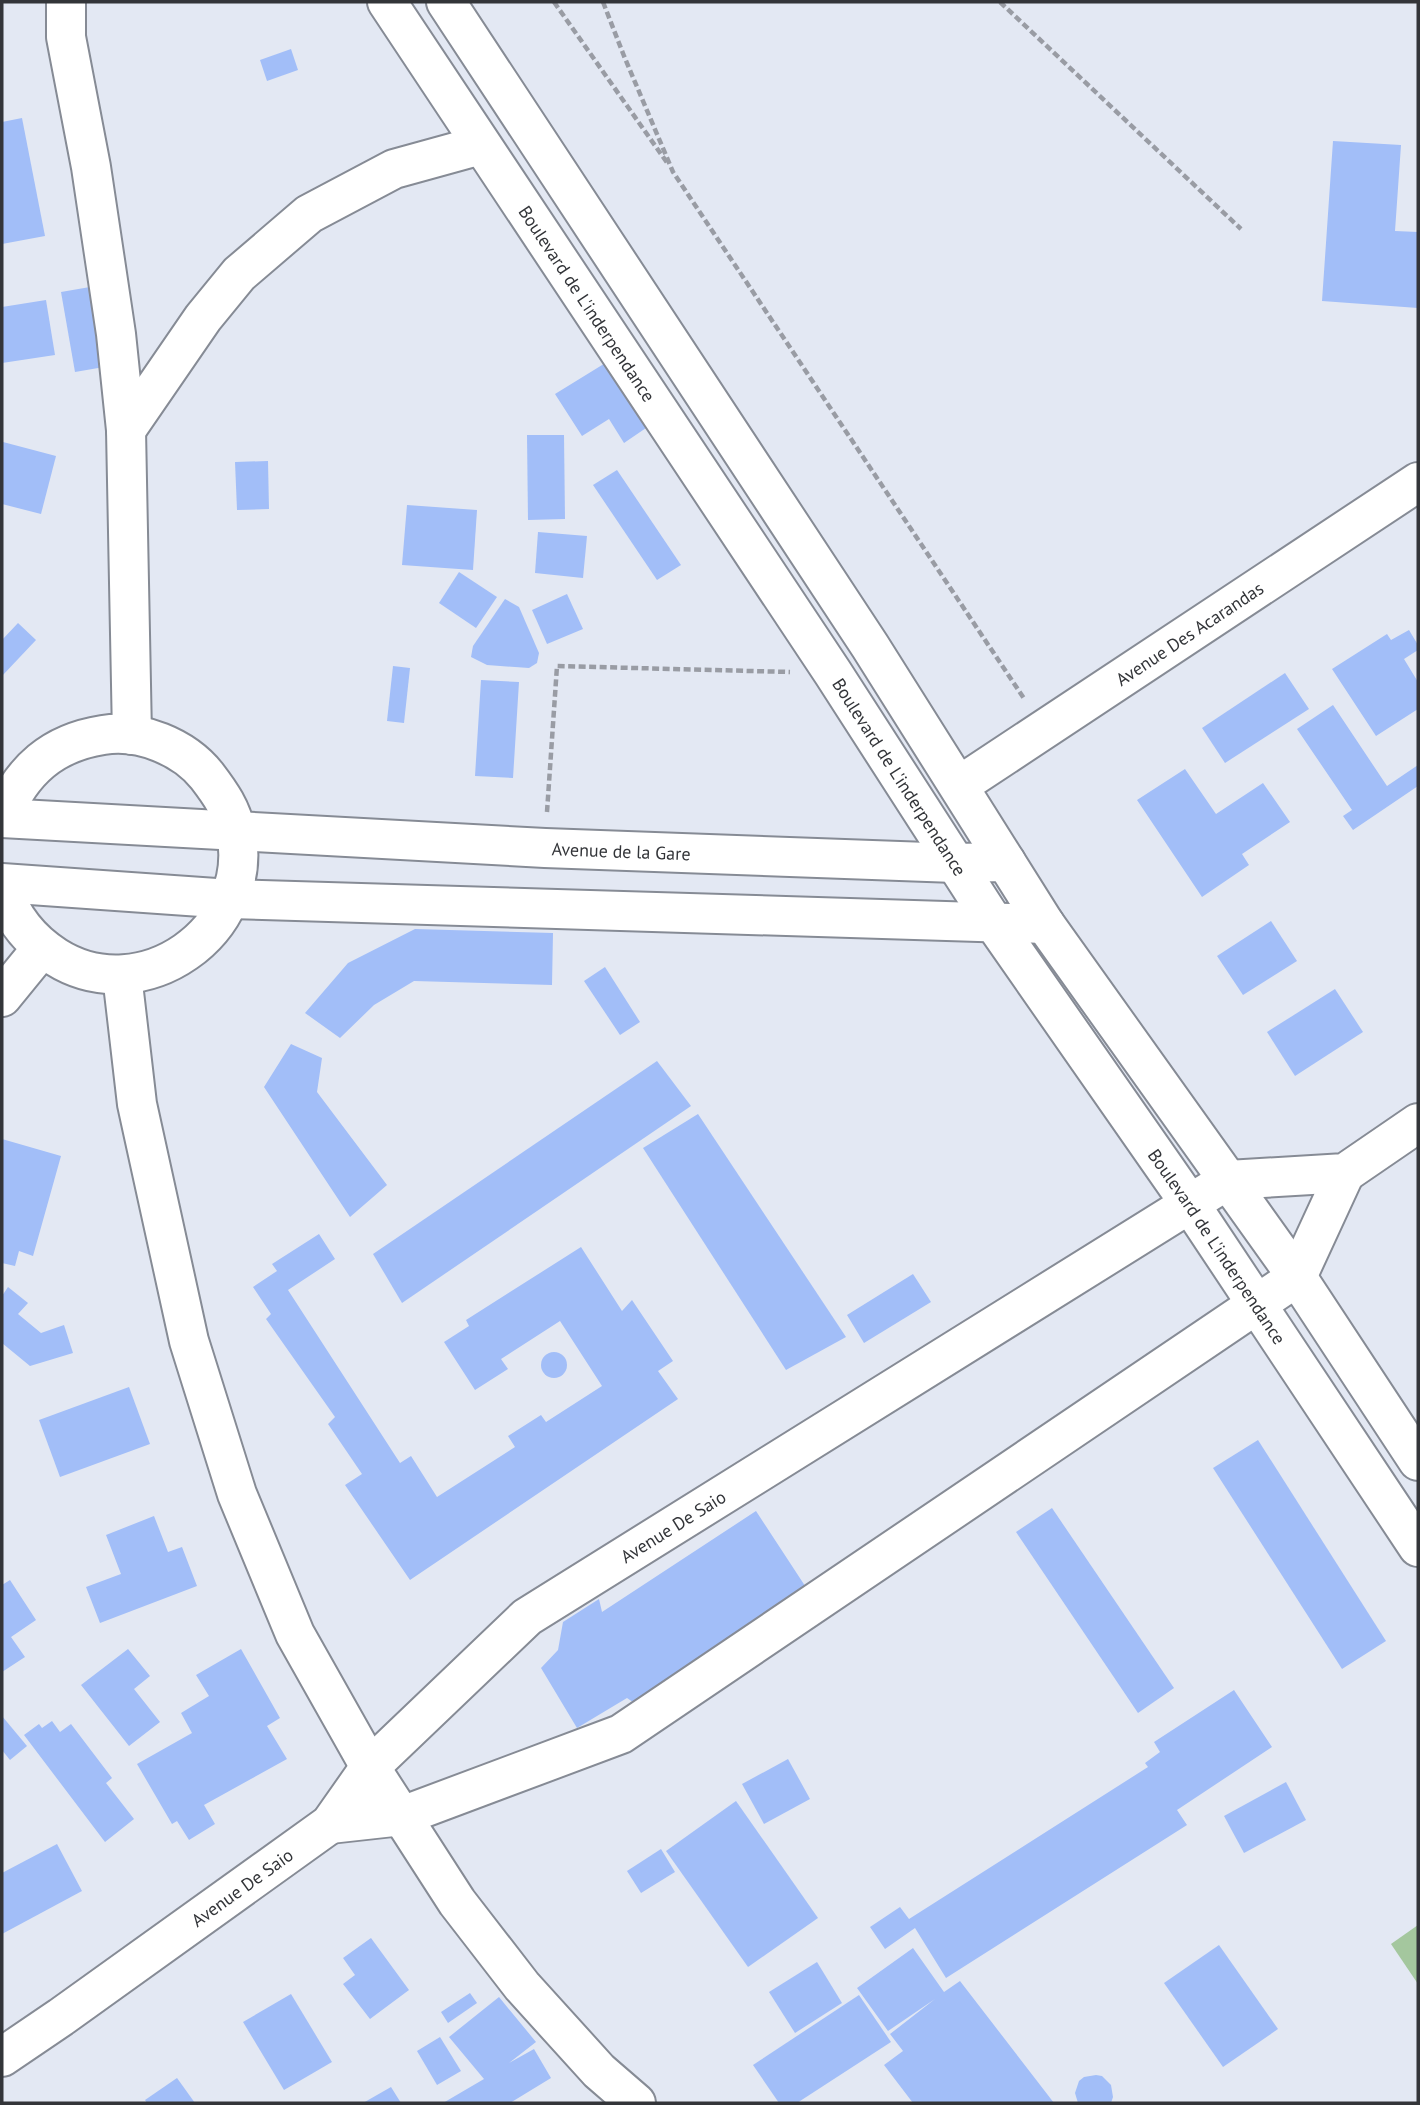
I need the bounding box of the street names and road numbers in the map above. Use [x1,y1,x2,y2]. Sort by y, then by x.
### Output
street label: Boulevard de L'inderpendance [514,201,661,406]
street label: Avenue Des Acarandas [1111,576,1268,690]
street label: Boulevard de L'inderpendance [828,673,972,880]
street label: Avenue de la Gare [551,837,691,865]
street label: Boulevard de L'inderpendance [1143,1144,1291,1348]
street label: Avenue De Saio [616,1485,730,1568]
street label: Avenue De Saio [187,1843,297,1931]

